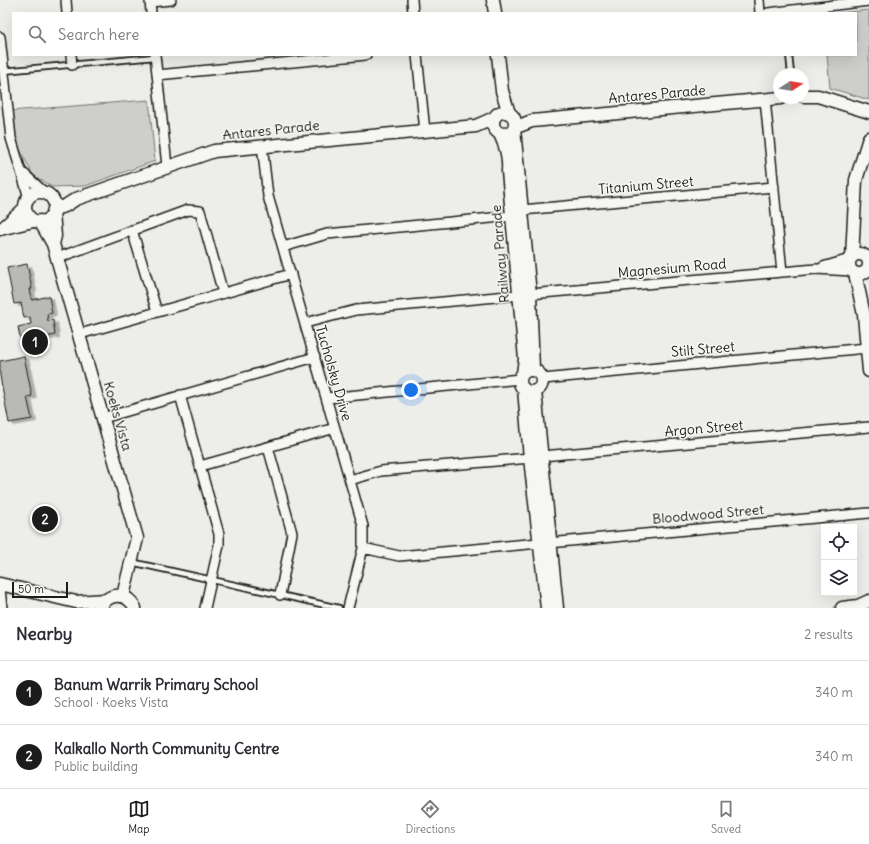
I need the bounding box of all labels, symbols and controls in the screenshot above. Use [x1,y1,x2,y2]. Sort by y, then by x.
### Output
search box [12,12,857,56]
icon: search [26,23,48,45]
text: Search here [58,25,139,44]
north arrow [773,68,809,104]
street label: Antares Parade [608,81,706,107]
street label: Antares Parade [222,116,320,144]
street label: Titanium Street [598,172,695,198]
street label: Railway Parade [487,204,513,304]
street label: Magnesium Road [617,254,727,282]
street label: Tucholsky Drive [312,323,356,423]
pin: 1 [22,327,48,357]
street label: Stilt Street [670,337,736,361]
street label: Koeks Vista [99,379,137,453]
your location [401,380,421,400]
street label: Argon Street [664,416,744,440]
street label: Bloodwood Street [651,500,765,528]
pin: 2 [32,504,58,534]
map controls [821,524,857,596]
button: locate [821,524,857,560]
button: layers [821,560,857,596]
scale bar [12,580,68,599]
text: 50 m [18,582,44,596]
text: Nearby [16,623,72,645]
text: 2 results [804,626,853,643]
text: Banum Warrik Primary School [54,675,258,694]
text: 1 [26,684,32,701]
text: 340 m [815,684,853,701]
text: School · Koeks Vista [54,694,169,711]
text: Kalkallo North Community Centre [54,739,279,758]
text: 2 [25,748,33,765]
text: 340 m [815,748,853,765]
text: Public building [54,758,138,775]
tab: Map [128,798,150,836]
tab: Directions [406,798,455,836]
tab: Saved [711,798,741,836]

